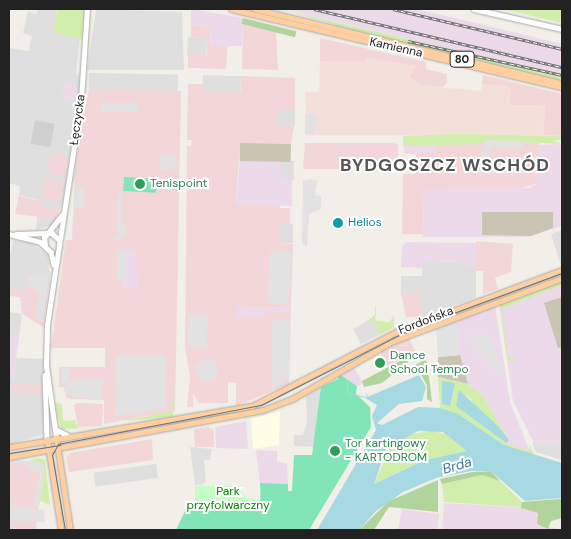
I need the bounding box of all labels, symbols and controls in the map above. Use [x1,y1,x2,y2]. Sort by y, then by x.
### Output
street label: Kamienna [368,35,424,61]
road number: 80 [450,51,474,68]
street label: Łęczycka [67,94,89,146]
district label: BYDGOSZCZ WSCHÓD [338,154,552,176]
place label: Tenispoint [150,177,207,191]
marker: Tenispoint [134,178,146,190]
place label: Helios [348,216,382,230]
marker: Helios [332,217,344,229]
street label: Fordońska [397,304,455,338]
place label: Dance School Tempo [390,349,469,377]
marker: Dance School Tempo [374,357,386,369]
place label: Tor kartingowy - KARTODROM [345,437,427,465]
marker: Tor kartingowy - KARTODROM [329,445,341,457]
water label: Brda [440,453,474,477]
park label: Park przyfolwarczny [186,485,270,513]

